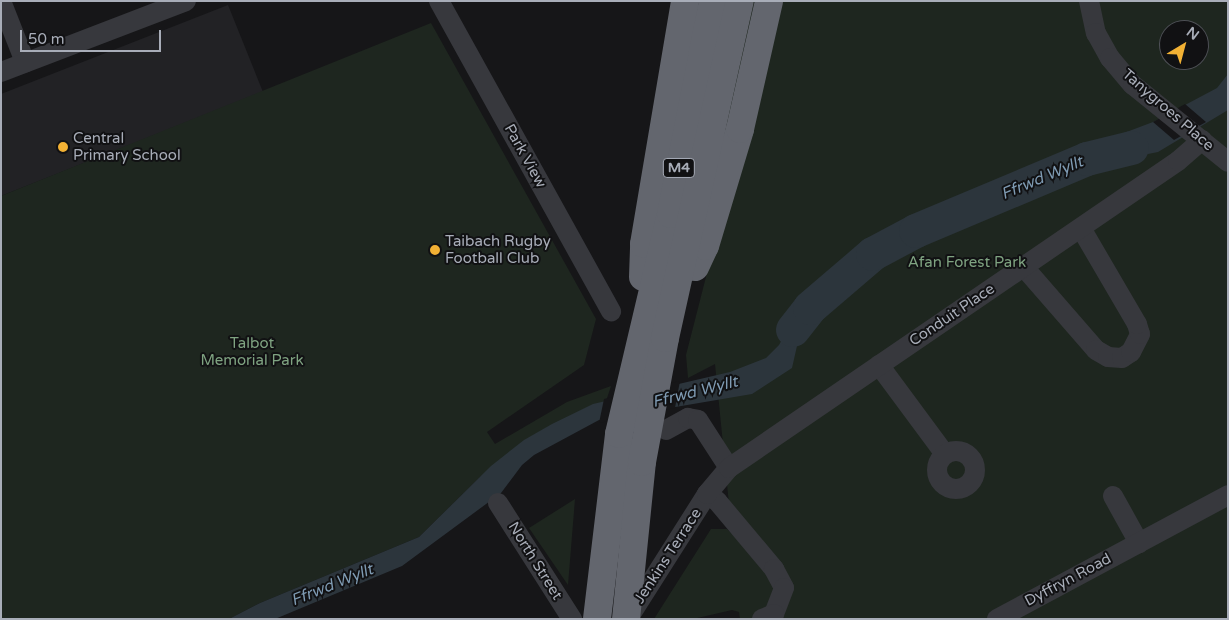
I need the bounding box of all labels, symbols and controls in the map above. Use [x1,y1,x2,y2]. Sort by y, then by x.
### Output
scale bar [22,20,164,52]
north arrow [1159,20,1209,70]
text: N [1183,23,1202,44]
text: 50 m [28,30,65,48]
street label: Tanygroes Place [1118,65,1218,155]
street label: Park View [500,121,550,191]
place label: Central Primary School [73,129,181,164]
marker: Central Primary School [57,141,69,153]
water label: Ffrwd Wyllt [998,152,1086,204]
road number: M4 [663,156,695,180]
place label: Taibach Rugby Football Club [445,232,551,267]
marker: Taibach Rugby Football Club [429,244,441,256]
park label: Afan Forest Park [908,254,1026,272]
street label: Conduit Place [906,280,998,350]
park label: Talbot Memorial Park [200,334,304,369]
water label: Ffrwd Wyllt [650,372,740,412]
street label: Jenkins Terrace [631,505,705,607]
street label: North Street [504,519,566,603]
street label: Dyffryn Road [1022,550,1114,610]
water label: Ffrwd Wyllt [288,560,376,610]

